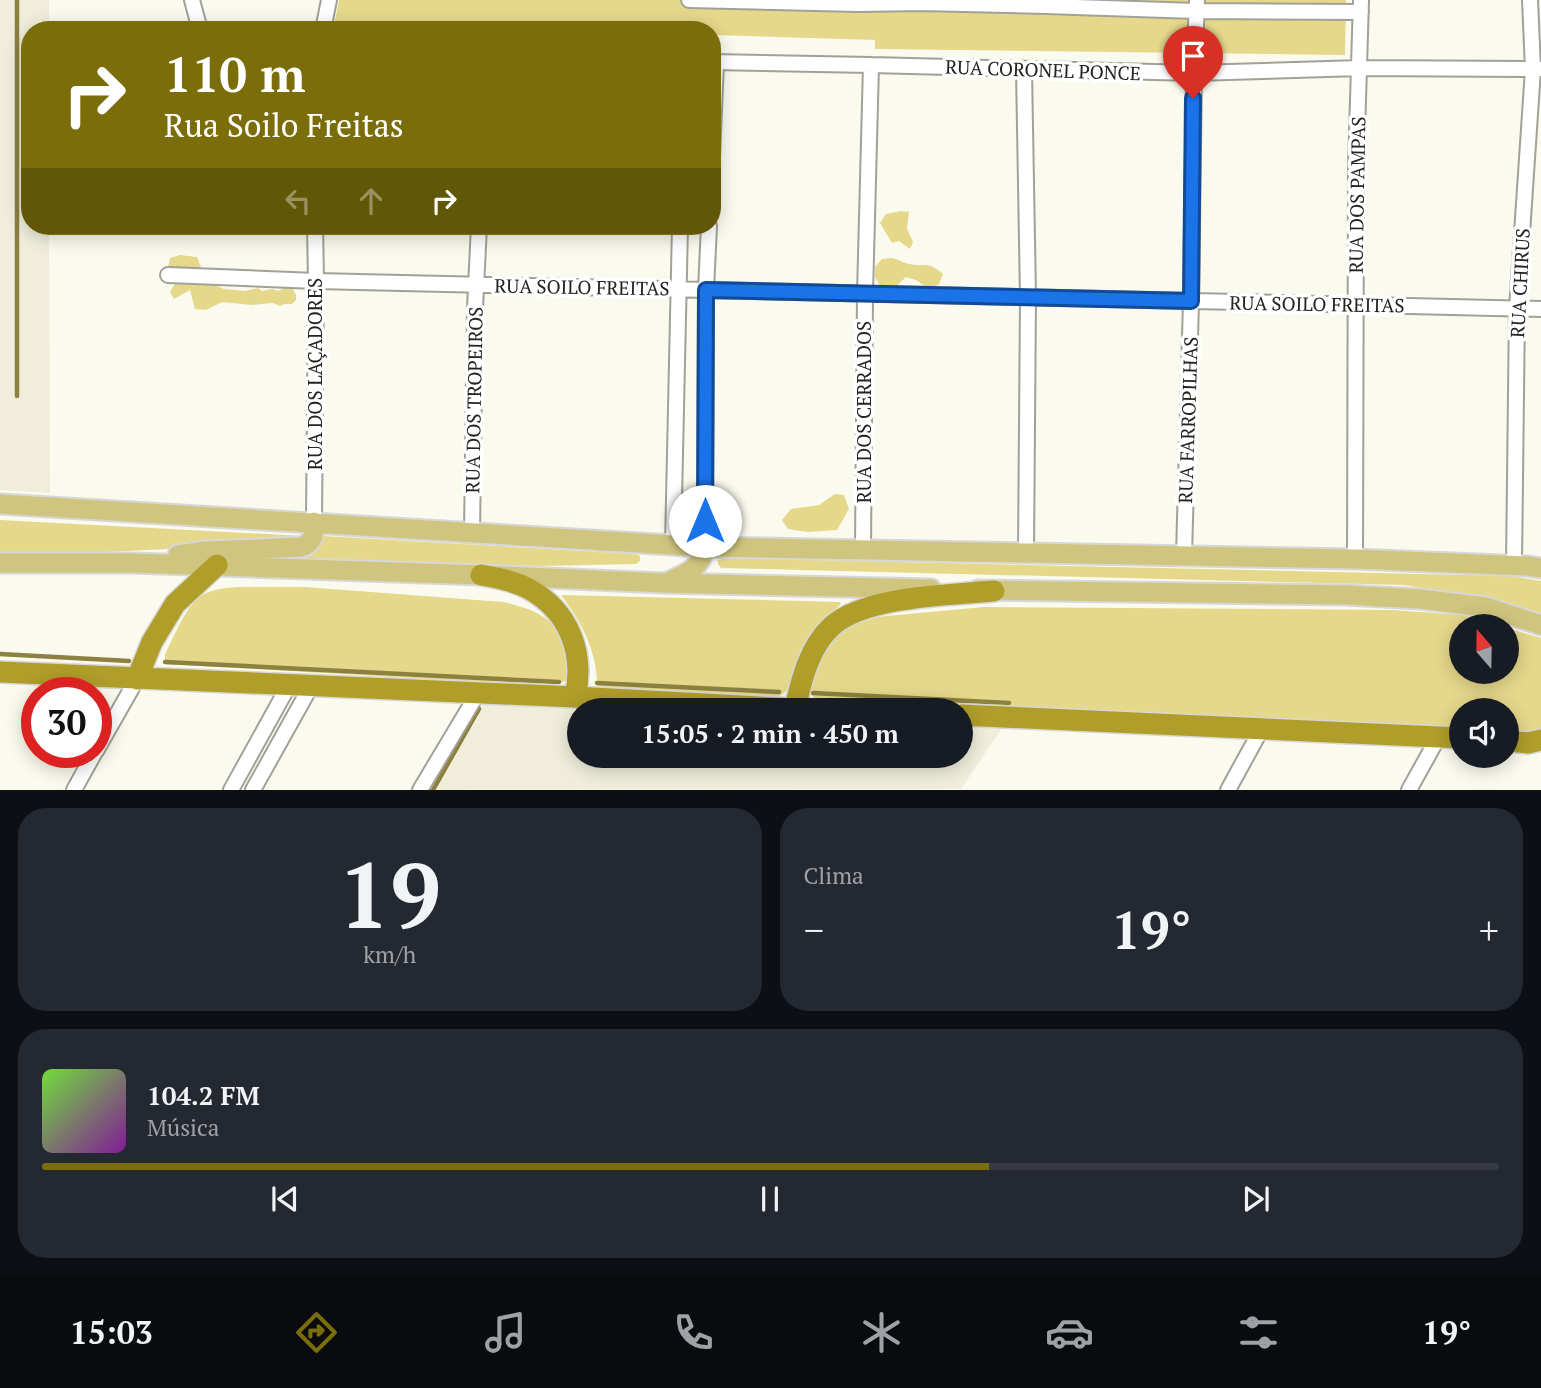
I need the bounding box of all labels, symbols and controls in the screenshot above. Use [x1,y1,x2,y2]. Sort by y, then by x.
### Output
pin [1163,26,1223,98]
icon: arrive [1174,37,1212,75]
text: 110 m [164,41,306,106]
icon: right [49,49,140,140]
street label: RUA CORONEL PONCE [945,54,1141,85]
text: Rua Soilo Freitas [164,104,404,146]
street label: RUA DOS PAMPAS [1343,116,1370,274]
icon: left [279,182,317,220]
icon: ahead [352,182,390,220]
icon: right [425,182,463,220]
street label: RUA CHIRUS [1504,227,1535,339]
street label: RUA SOILO FREITAS [494,272,670,301]
street label: RUA DOS LAÇADORES [302,278,327,470]
street label: RUA SOILO FREITAS [1229,289,1405,318]
street label: RUA DOS TROPEIROS [459,306,488,493]
street label: RUA DOS CERRADOS [851,321,876,503]
street label: RUA FARROPILHAS [1172,336,1203,504]
position arrow [668,484,742,558]
north arrow [1449,614,1519,684]
map controls [1449,614,1519,768]
speed limit sign: 30 [21,677,112,768]
button: sound [1449,698,1519,768]
text: 15:05 · 2 min · 450 m [641,716,899,750]
text: 19 [338,833,441,954]
text: Clima [804,860,864,891]
text: 19° [1111,895,1191,964]
text: − [804,905,824,955]
text: + [1479,905,1499,955]
text: km/h [363,939,416,970]
text: 104.2 FM [147,1078,260,1112]
text: Música [147,1112,219,1143]
icon: previous [266,1180,304,1218]
icon: pause [751,1180,789,1218]
icon: next [1237,1180,1275,1218]
icon: directions [292,1308,341,1357]
icon: music [481,1308,530,1357]
icon: phone [669,1308,718,1357]
icon: climate [857,1308,906,1357]
icon: car [1045,1308,1094,1357]
icon: filters [1234,1308,1283,1357]
text: 15:03 [70,1311,153,1353]
text: 19° [1422,1311,1471,1353]

